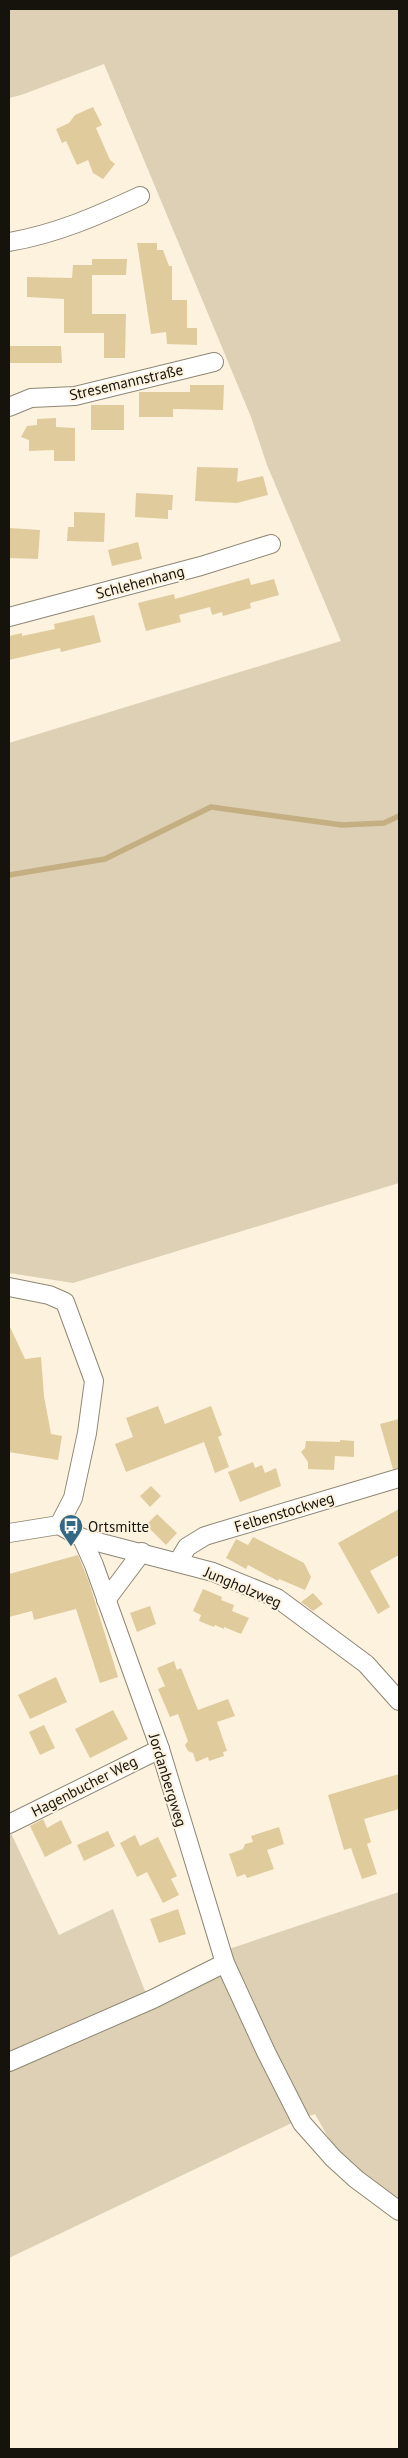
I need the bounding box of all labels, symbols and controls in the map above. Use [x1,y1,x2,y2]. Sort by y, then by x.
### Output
street label: Stresemannstraße [67,360,185,404]
street label: Schlehenhang [94,561,186,603]
street label: Felbenstockweg [232,1488,336,1536]
bus stop icon: Ortsmitte [58,1513,84,1547]
place label: Ortsmitte [88,1517,149,1536]
street label: Jungholzweg [200,1562,285,1612]
street label: Jordanbergweg [145,1730,191,1829]
street label: Hagenbucher Weg [28,1751,140,1821]

